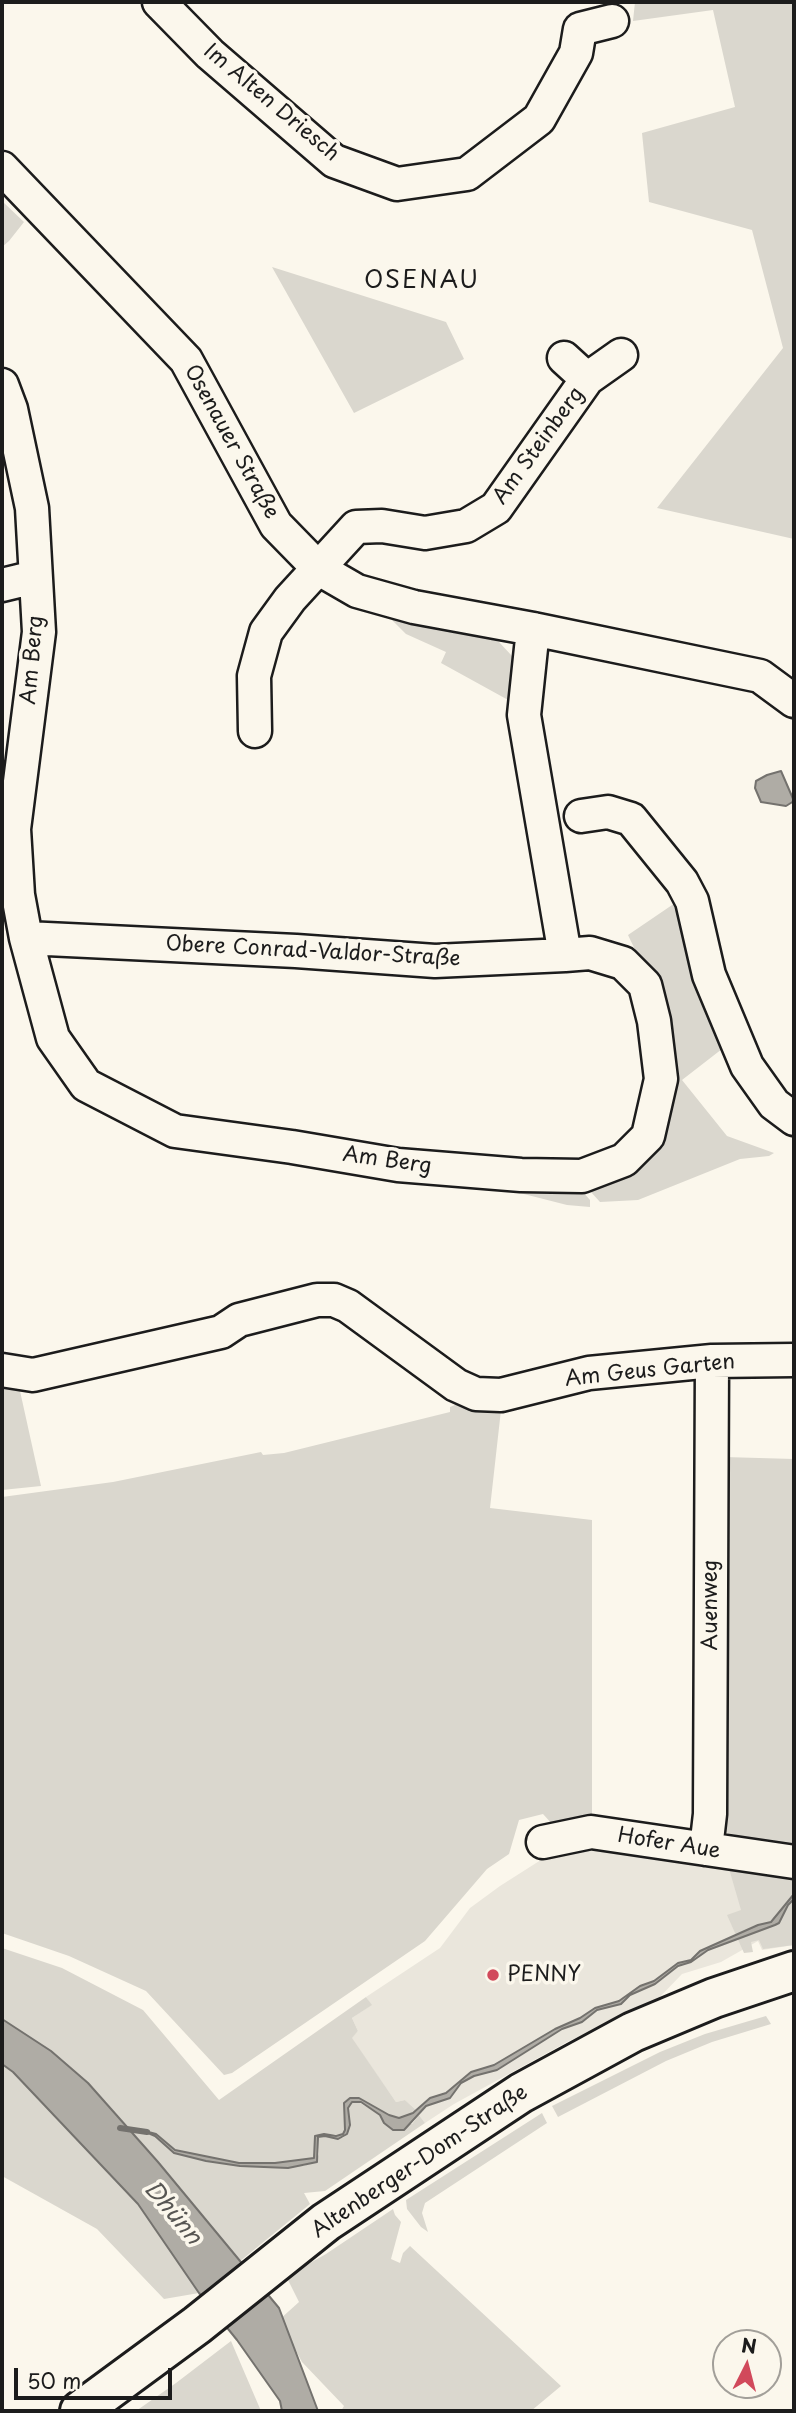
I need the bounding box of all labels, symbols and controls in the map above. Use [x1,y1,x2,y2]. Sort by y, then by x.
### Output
street label: Im Alten Driesch [198,39,344,167]
district label: OSENAU [365,267,479,295]
street label: Osenauer Straße [178,360,284,524]
street label: Am Steinberg [488,383,590,509]
street label: Am Berg [17,614,49,706]
street label: Obere Conrad-Valdor-Straße [165,932,461,972]
street label: Am Berg [341,1142,433,1180]
street label: Am Geus Garten [564,1350,736,1392]
street label: Auenweg [698,1559,724,1651]
street label: Hofer Aue [616,1823,722,1865]
place label: PENNY [507,1962,581,1988]
marker: PENNY [485,1967,501,1983]
street label: Altenberger-Dom-Straße [307,2080,533,2244]
water label: Dhünn [137,2176,207,2250]
north arrow [712,2329,782,2399]
text: N [740,2330,758,2360]
scale bar [18,2354,175,2398]
text: 50 m [27,2364,81,2396]

